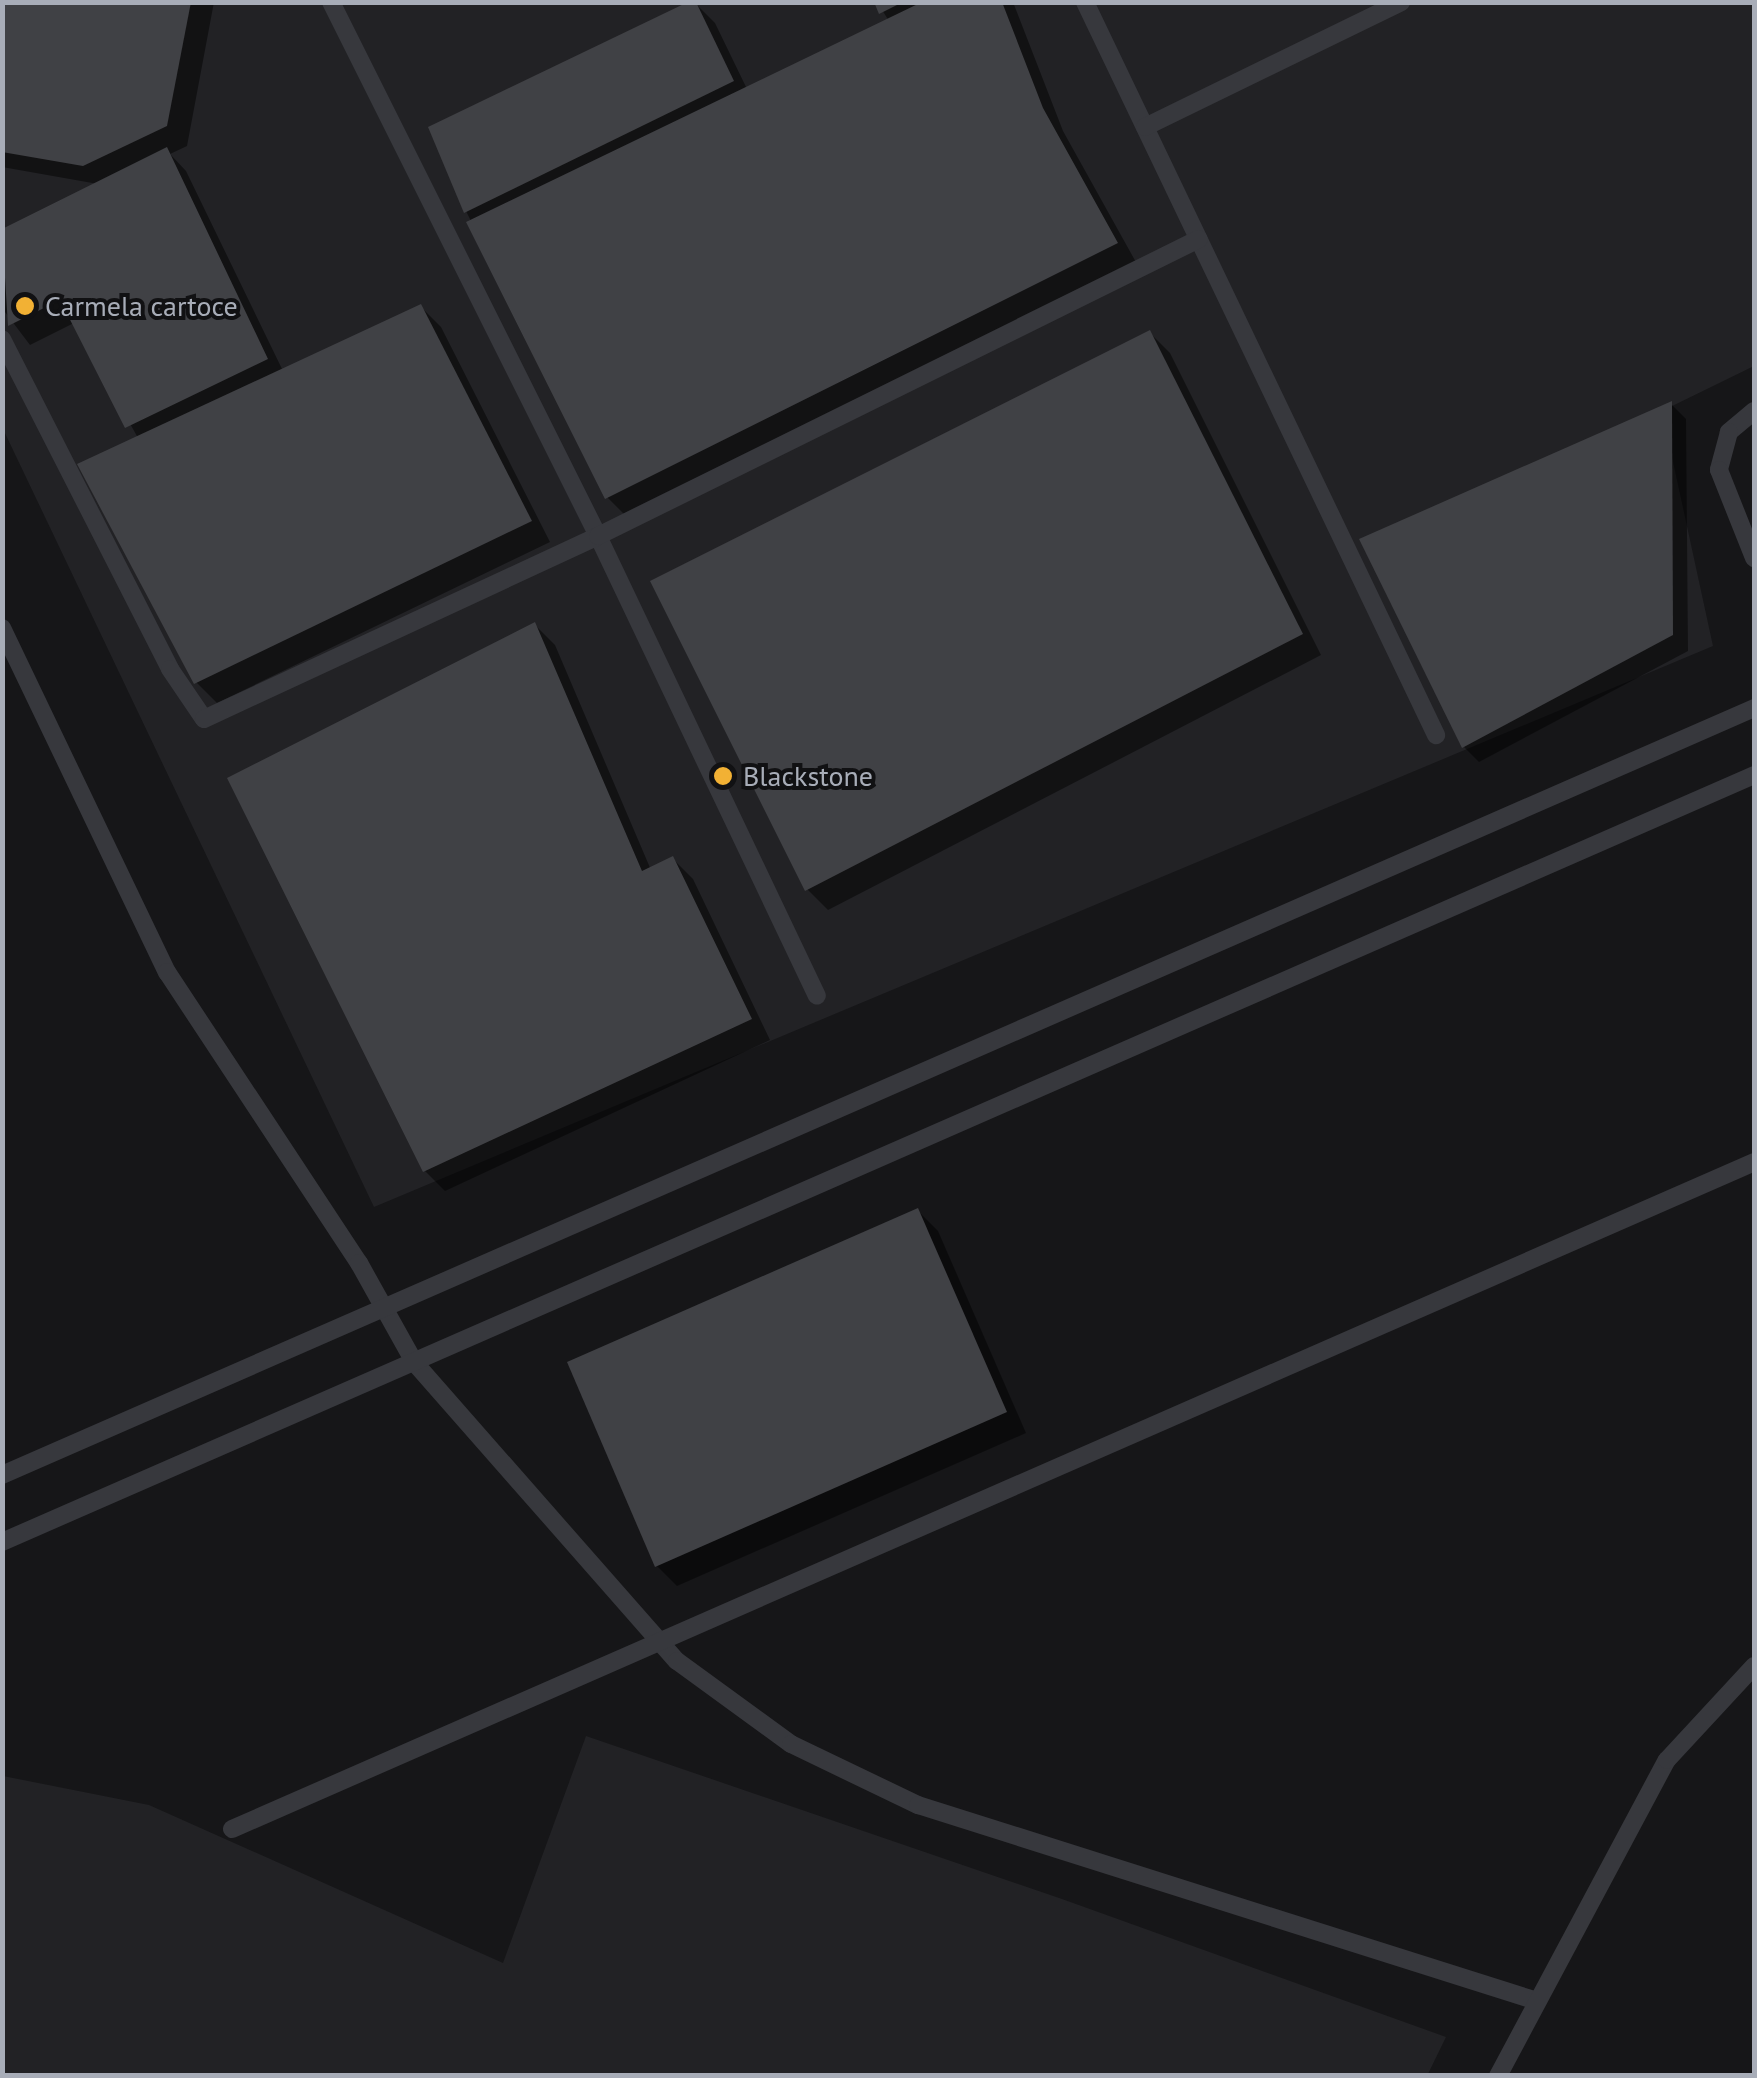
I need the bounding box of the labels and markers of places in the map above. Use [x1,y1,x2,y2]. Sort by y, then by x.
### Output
place label: Carmela cartoce [45,289,238,323]
marker: Carmela cartoce [14,295,36,317]
place label: Blackstone [743,759,873,793]
marker: Blackstone [712,765,734,787]

